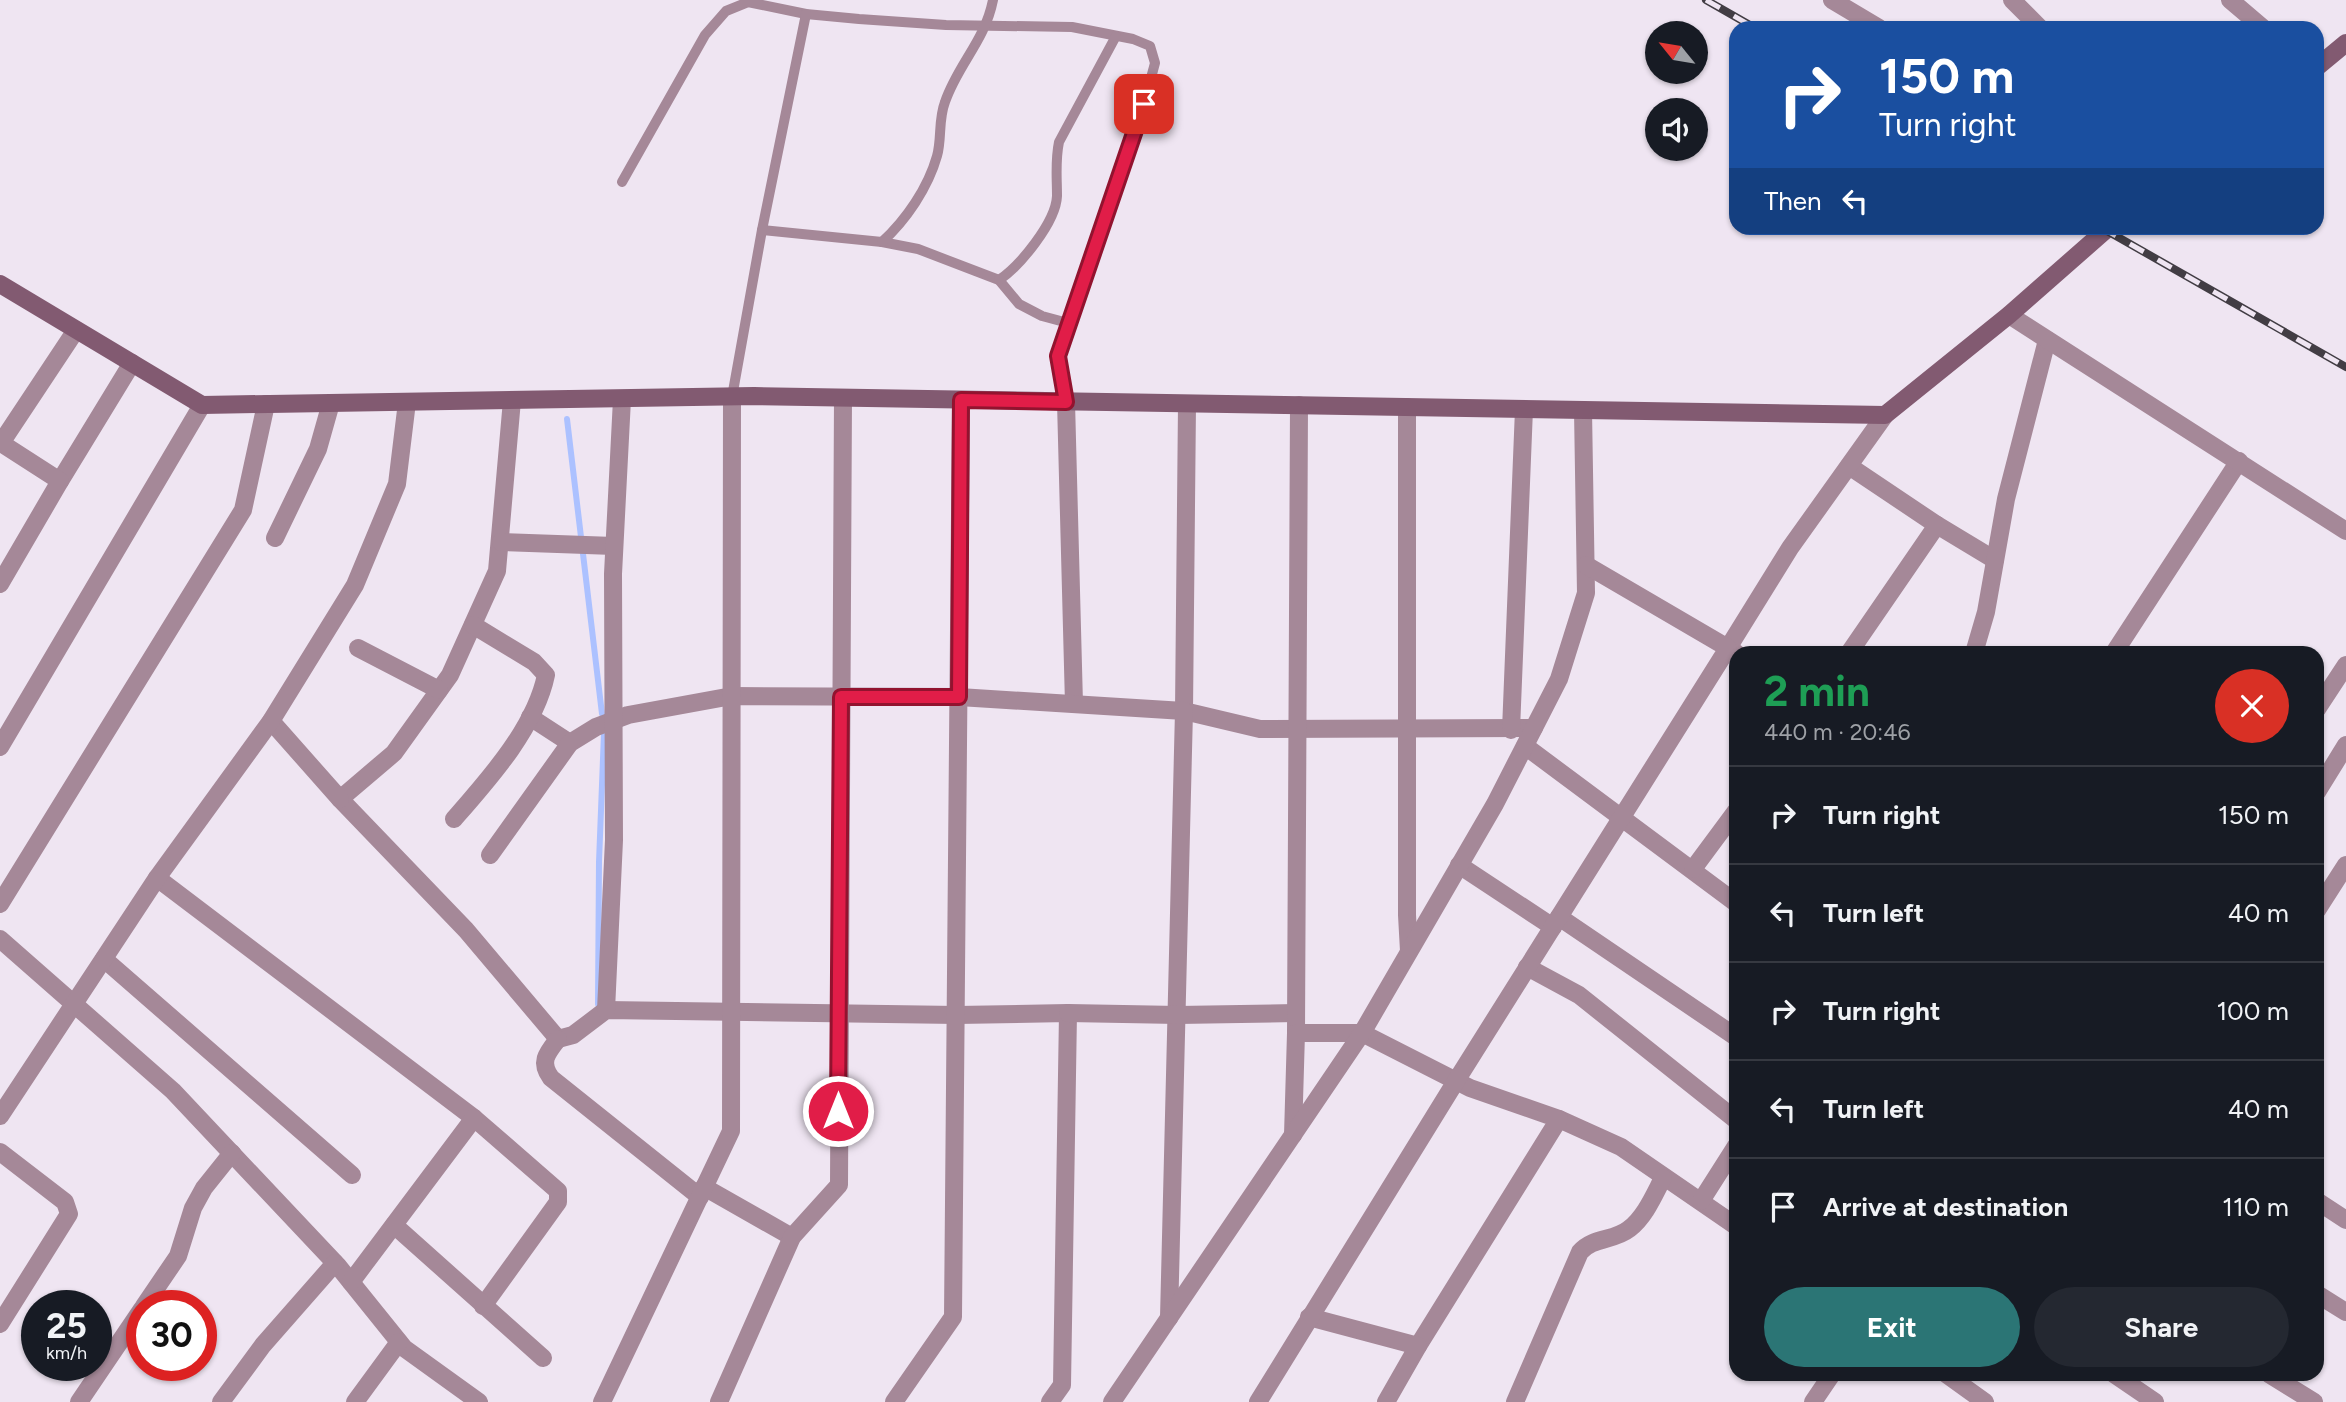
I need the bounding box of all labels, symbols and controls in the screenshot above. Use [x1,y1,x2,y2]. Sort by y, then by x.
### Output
north arrow [1645,21,1708,84]
map controls [1645,21,1708,161]
text: 150 m [1879,46,2014,105]
icon: right [1764,49,1855,140]
pin [1114,74,1174,134]
icon: arrive [1125,85,1163,123]
button: sound [1645,98,1708,161]
text: Turn right [1879,106,2017,144]
icon: left [1836,182,1874,220]
text: Then [1764,185,1822,217]
text: 2 min [1764,666,1870,717]
button: close [2215,669,2289,743]
text: 440 m · 20:46 [1764,718,1911,746]
icon: right [1764,796,1802,834]
text: Turn right [1823,799,1940,831]
text: 150 m [2218,799,2289,831]
icon: left [1764,894,1802,932]
text: Turn left [1823,897,1924,929]
text: 40 m [2228,897,2289,929]
icon: right [1764,992,1802,1030]
text: Turn right [1823,995,1940,1027]
text: 100 m [2216,995,2289,1027]
position arrow [801,1074,875,1148]
icon: left [1764,1090,1802,1128]
text: Turn left [1823,1093,1924,1125]
text: 40 m [2228,1093,2289,1125]
icon: arrive [1764,1188,1802,1226]
text: Arrive at destination [1823,1191,2068,1223]
text: 110 m [2222,1191,2289,1223]
button: Exit [1764,1287,2020,1367]
button: Share [2034,1287,2289,1367]
speed limit sign: 30 [126,1290,217,1381]
text: 25 [46,1305,87,1347]
text: km/h [46,1342,87,1364]

